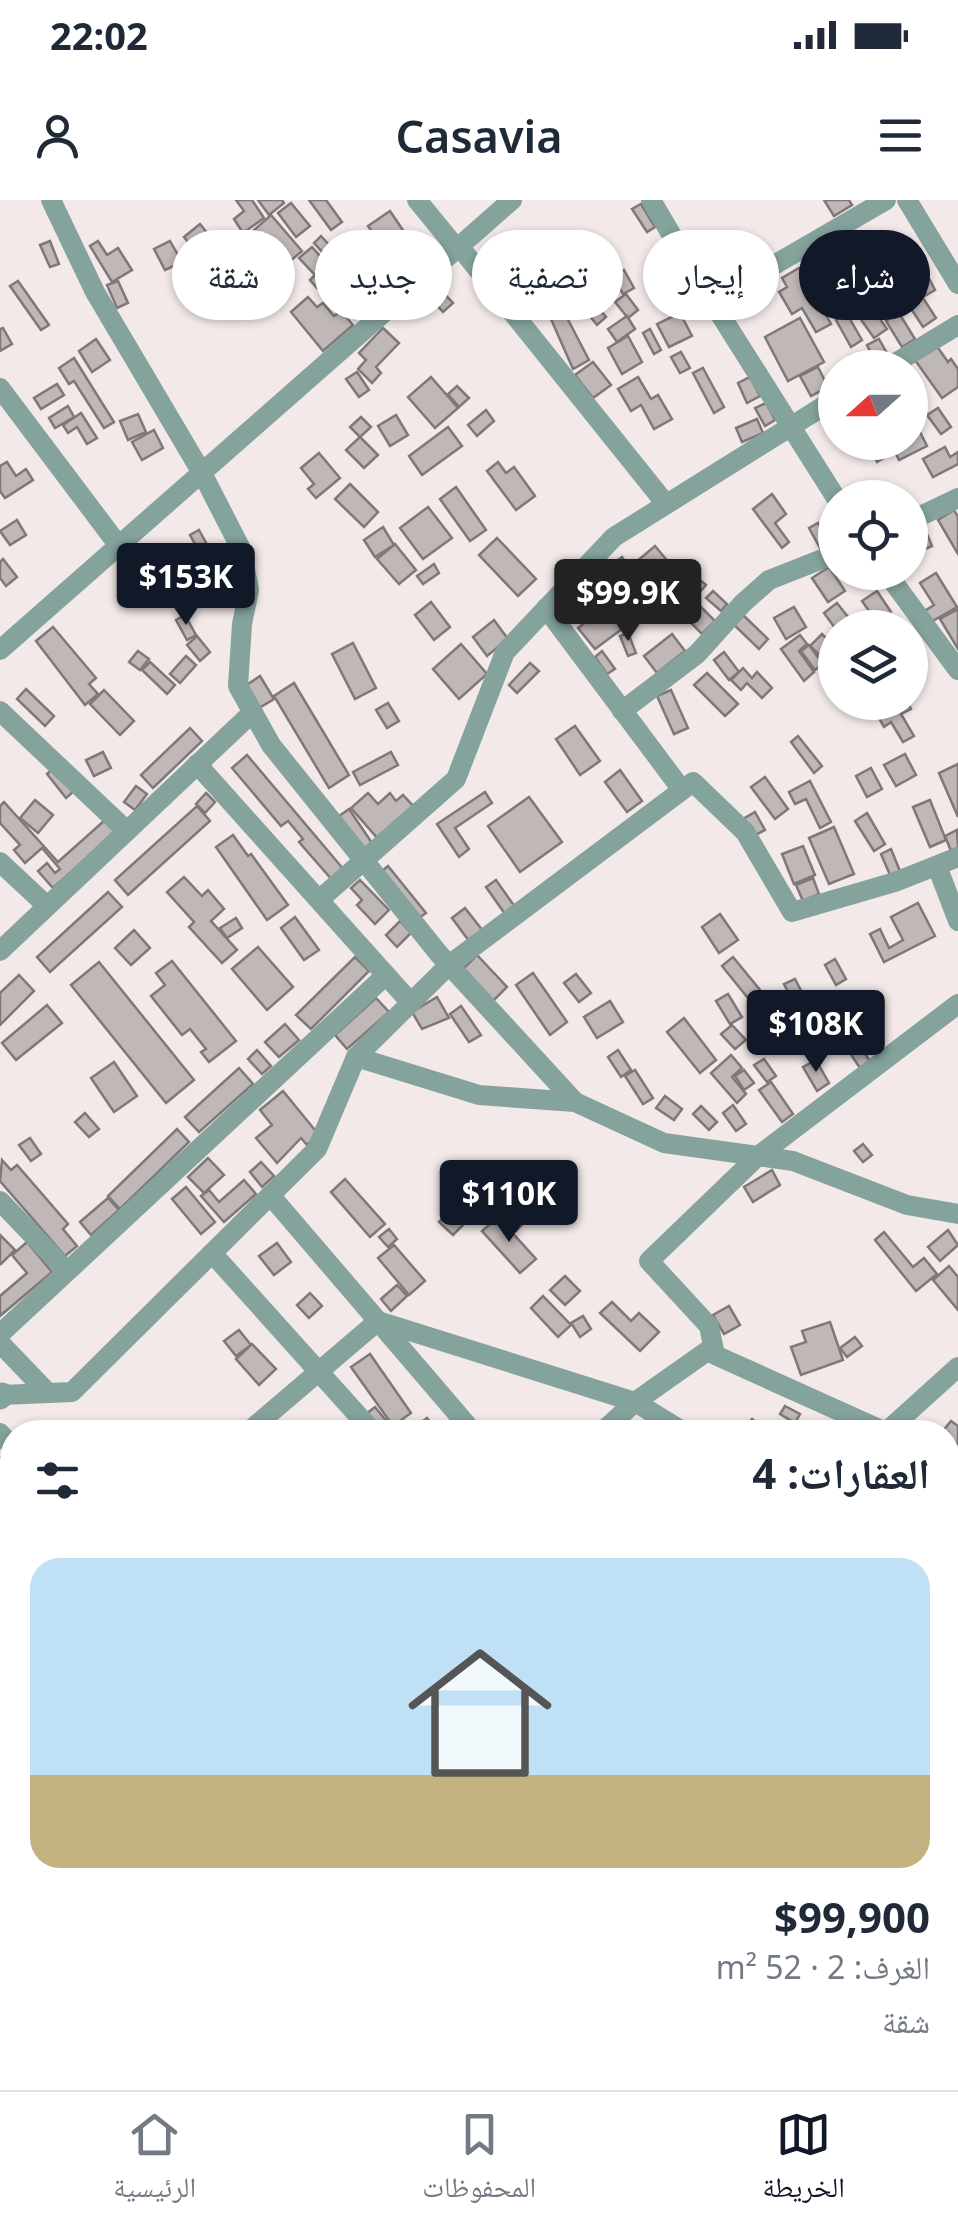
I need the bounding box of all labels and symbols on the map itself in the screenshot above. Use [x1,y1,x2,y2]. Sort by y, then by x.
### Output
north arrow [818,350,928,460]
pin: $153K [116,543,256,628]
pin: $99.9K [547,559,709,644]
pin: $108K [746,990,886,1075]
pin: $110K [439,1160,579,1245]

